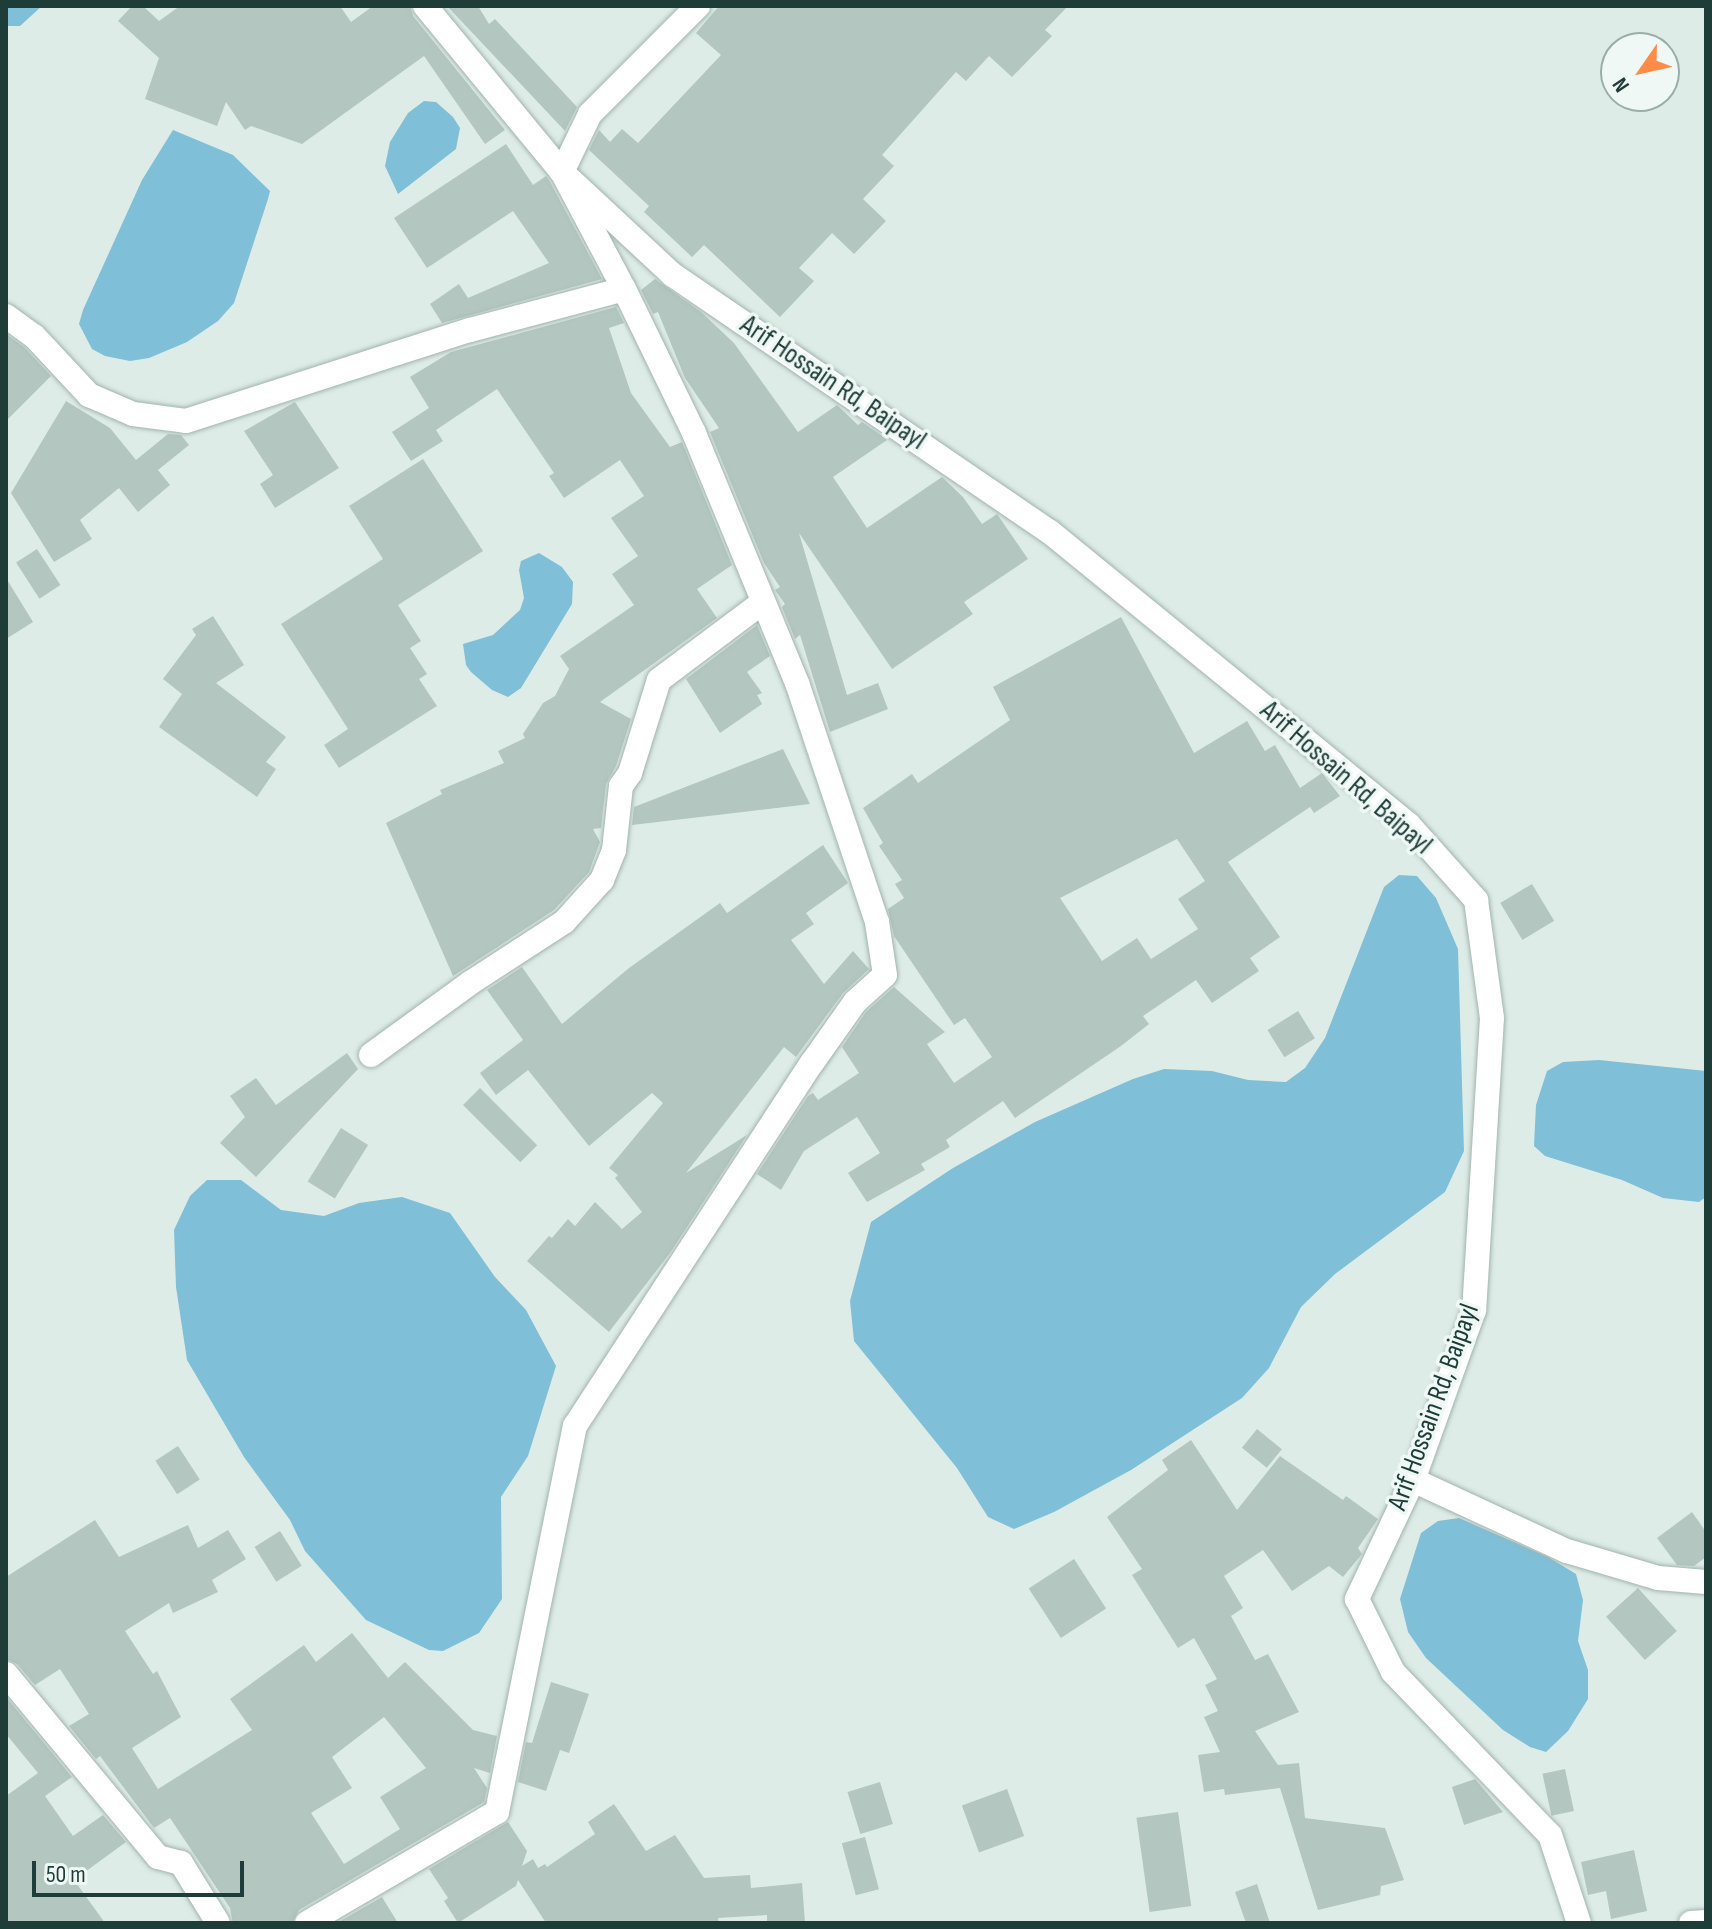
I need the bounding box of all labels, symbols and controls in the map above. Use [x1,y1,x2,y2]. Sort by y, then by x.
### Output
north arrow [1600,32,1680,112]
text: N [1607,72,1636,97]
street label: Arif Hossain Rd, Baipayl [734,308,932,458]
street label: Arif Hossain Rd, Baipayl [1253,694,1439,862]
street label: Arif Hossain Rd, Baipayl [1381,1299,1487,1515]
scale bar [36,1845,248,1895]
text: 50 m [46,1860,86,1889]

